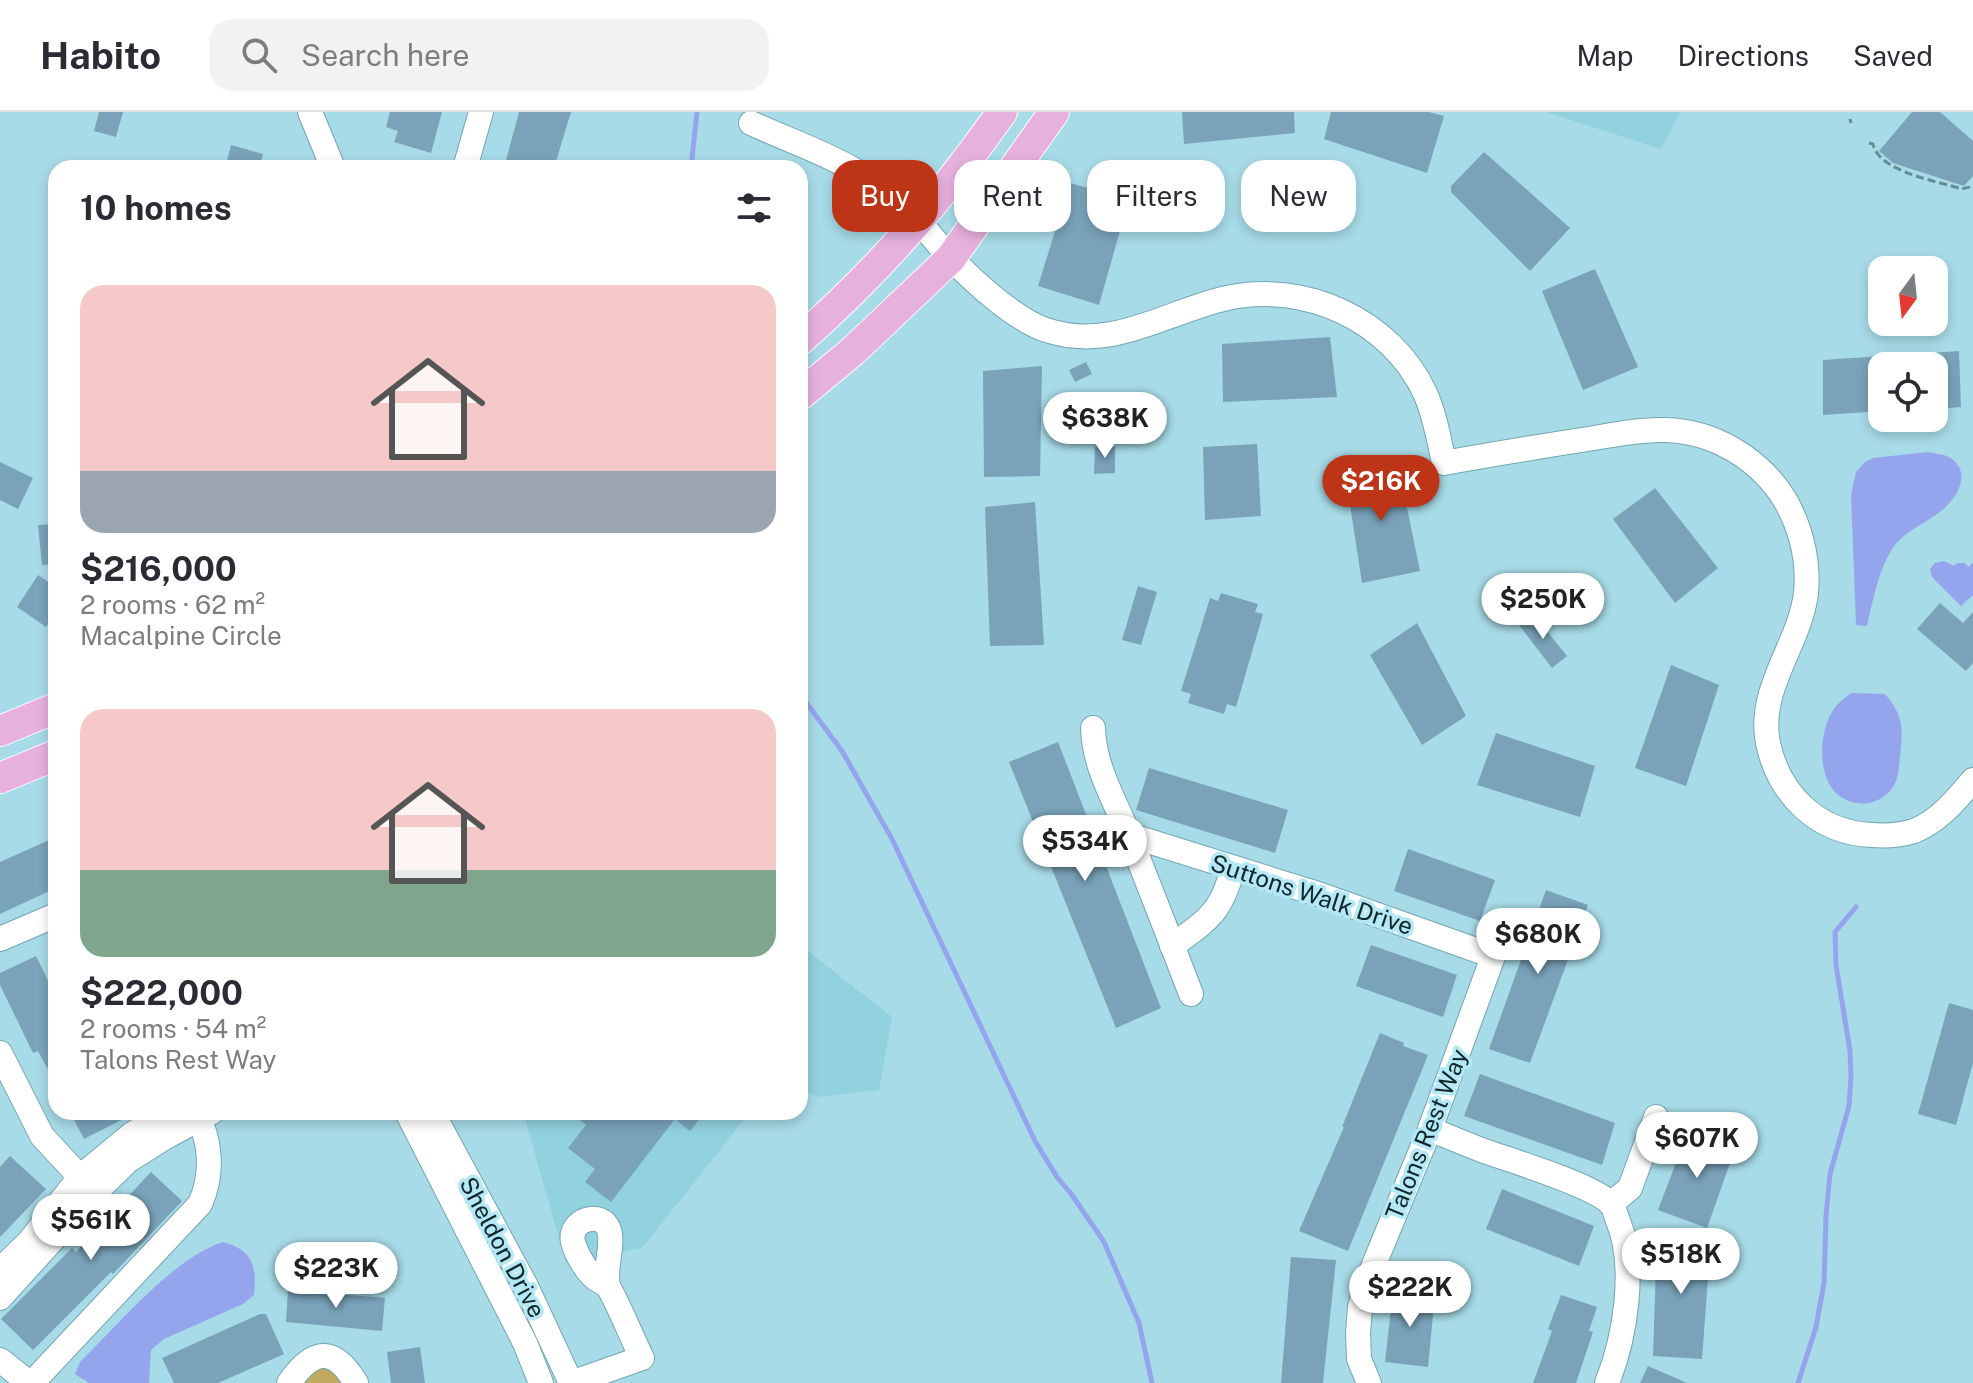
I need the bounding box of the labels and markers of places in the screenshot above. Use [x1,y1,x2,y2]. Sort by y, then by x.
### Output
pin: $638K [1049,392,1161,460]
pin: $216K [1325,455,1437,523]
pin: $250K [1487,573,1599,641]
pin: $534K [1029,815,1141,883]
pin: $680K [1482,908,1594,976]
pin: $607K [1641,1112,1753,1180]
pin: $561K [35,1194,147,1262]
pin: $518K [1625,1228,1737,1296]
pin: $223K [280,1242,392,1310]
pin: $222K [1354,1261,1466,1329]

